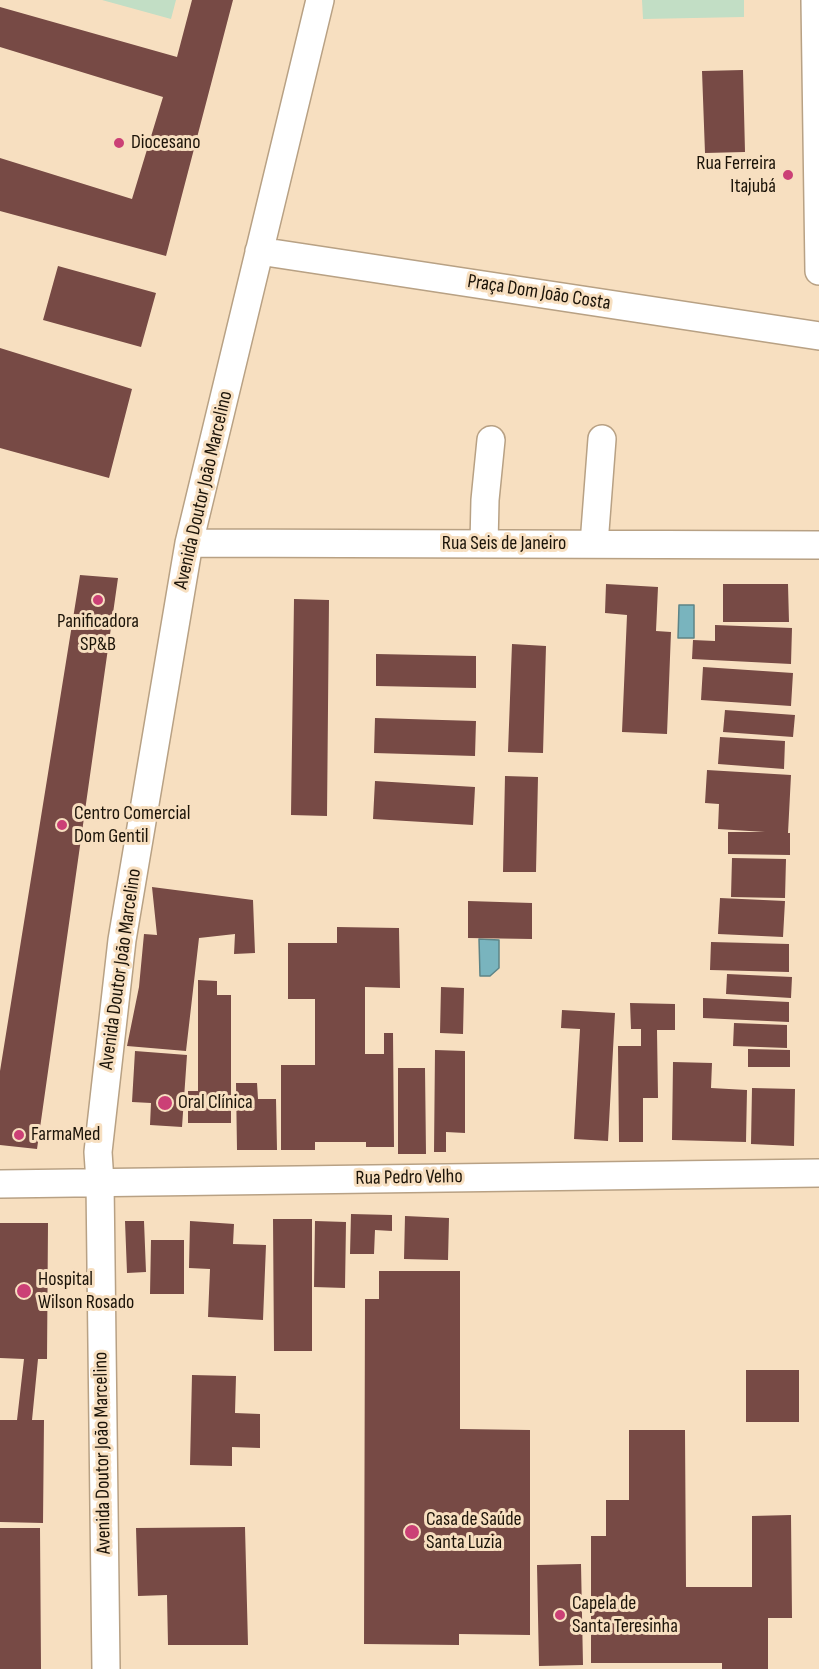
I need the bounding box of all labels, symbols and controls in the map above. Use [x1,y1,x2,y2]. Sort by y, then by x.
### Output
place label: Diocesano [131,131,200,155]
marker: Diocesano [112,136,126,150]
place label: Rua Ferreira Itajubá [696,152,776,199]
marker: Rua Ferreira Itajubá [781,168,795,182]
street label: Praça Dom João Costa [466,270,612,316]
street label: Avenida Doutor João Marcelino [170,389,238,591]
street label: Rua Seis de Janeiro [442,532,566,556]
marker: Panificadora SP&B [91,593,105,607]
place label: Panificadora SP&B [57,610,139,657]
place label: Centro Comercial Dom Gentil [74,802,191,849]
marker: Centro Comercial Dom Gentil [55,818,69,832]
street label: Avenida Doutor João Marcelino [95,867,147,1071]
place label: Oral Clínica [178,1091,253,1115]
marker: Oral Clínica [156,1094,174,1112]
place label: FarmaMed [31,1123,100,1147]
marker: FarmaMed [12,1128,26,1142]
street label: Rua Pedro Velho [355,1165,463,1191]
place label: Hospital Wilson Rosado [38,1268,134,1315]
marker: Hospital Wilson Rosado [15,1282,33,1300]
street label: Avenida Doutor João Marcelino [89,1352,117,1554]
place label: Casa de Saúde Santa Luzia [426,1508,522,1555]
marker: Casa de Saúde Santa Luzia [403,1523,421,1541]
place label: Capela de Santa Teresinha [572,1592,678,1639]
marker: Capela de Santa Teresinha [553,1608,567,1622]

